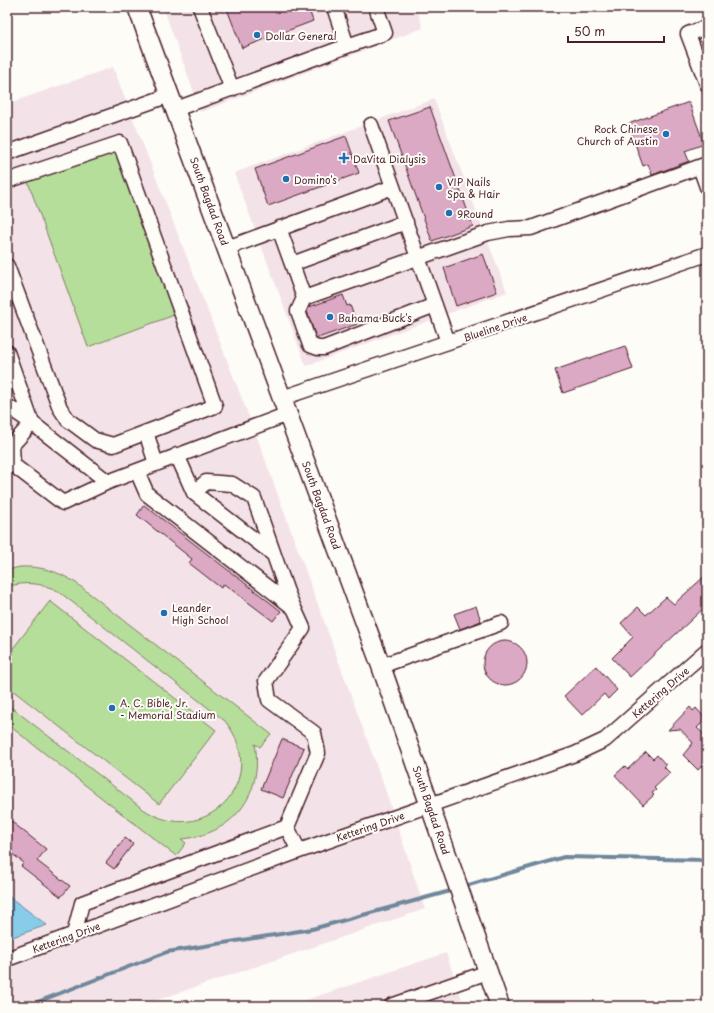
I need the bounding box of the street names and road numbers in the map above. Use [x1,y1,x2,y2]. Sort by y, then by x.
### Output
street label: South Bagdad Road [187,155,233,248]
street label: Blueline Drive [461,309,529,345]
street label: South Bagdad Road [299,459,345,552]
street label: Kettering Drive [628,663,692,721]
street label: South Bagdad Road [410,763,454,857]
street label: Kettering Drive [334,807,406,845]
street label: Kettering Drive [30,918,102,956]

